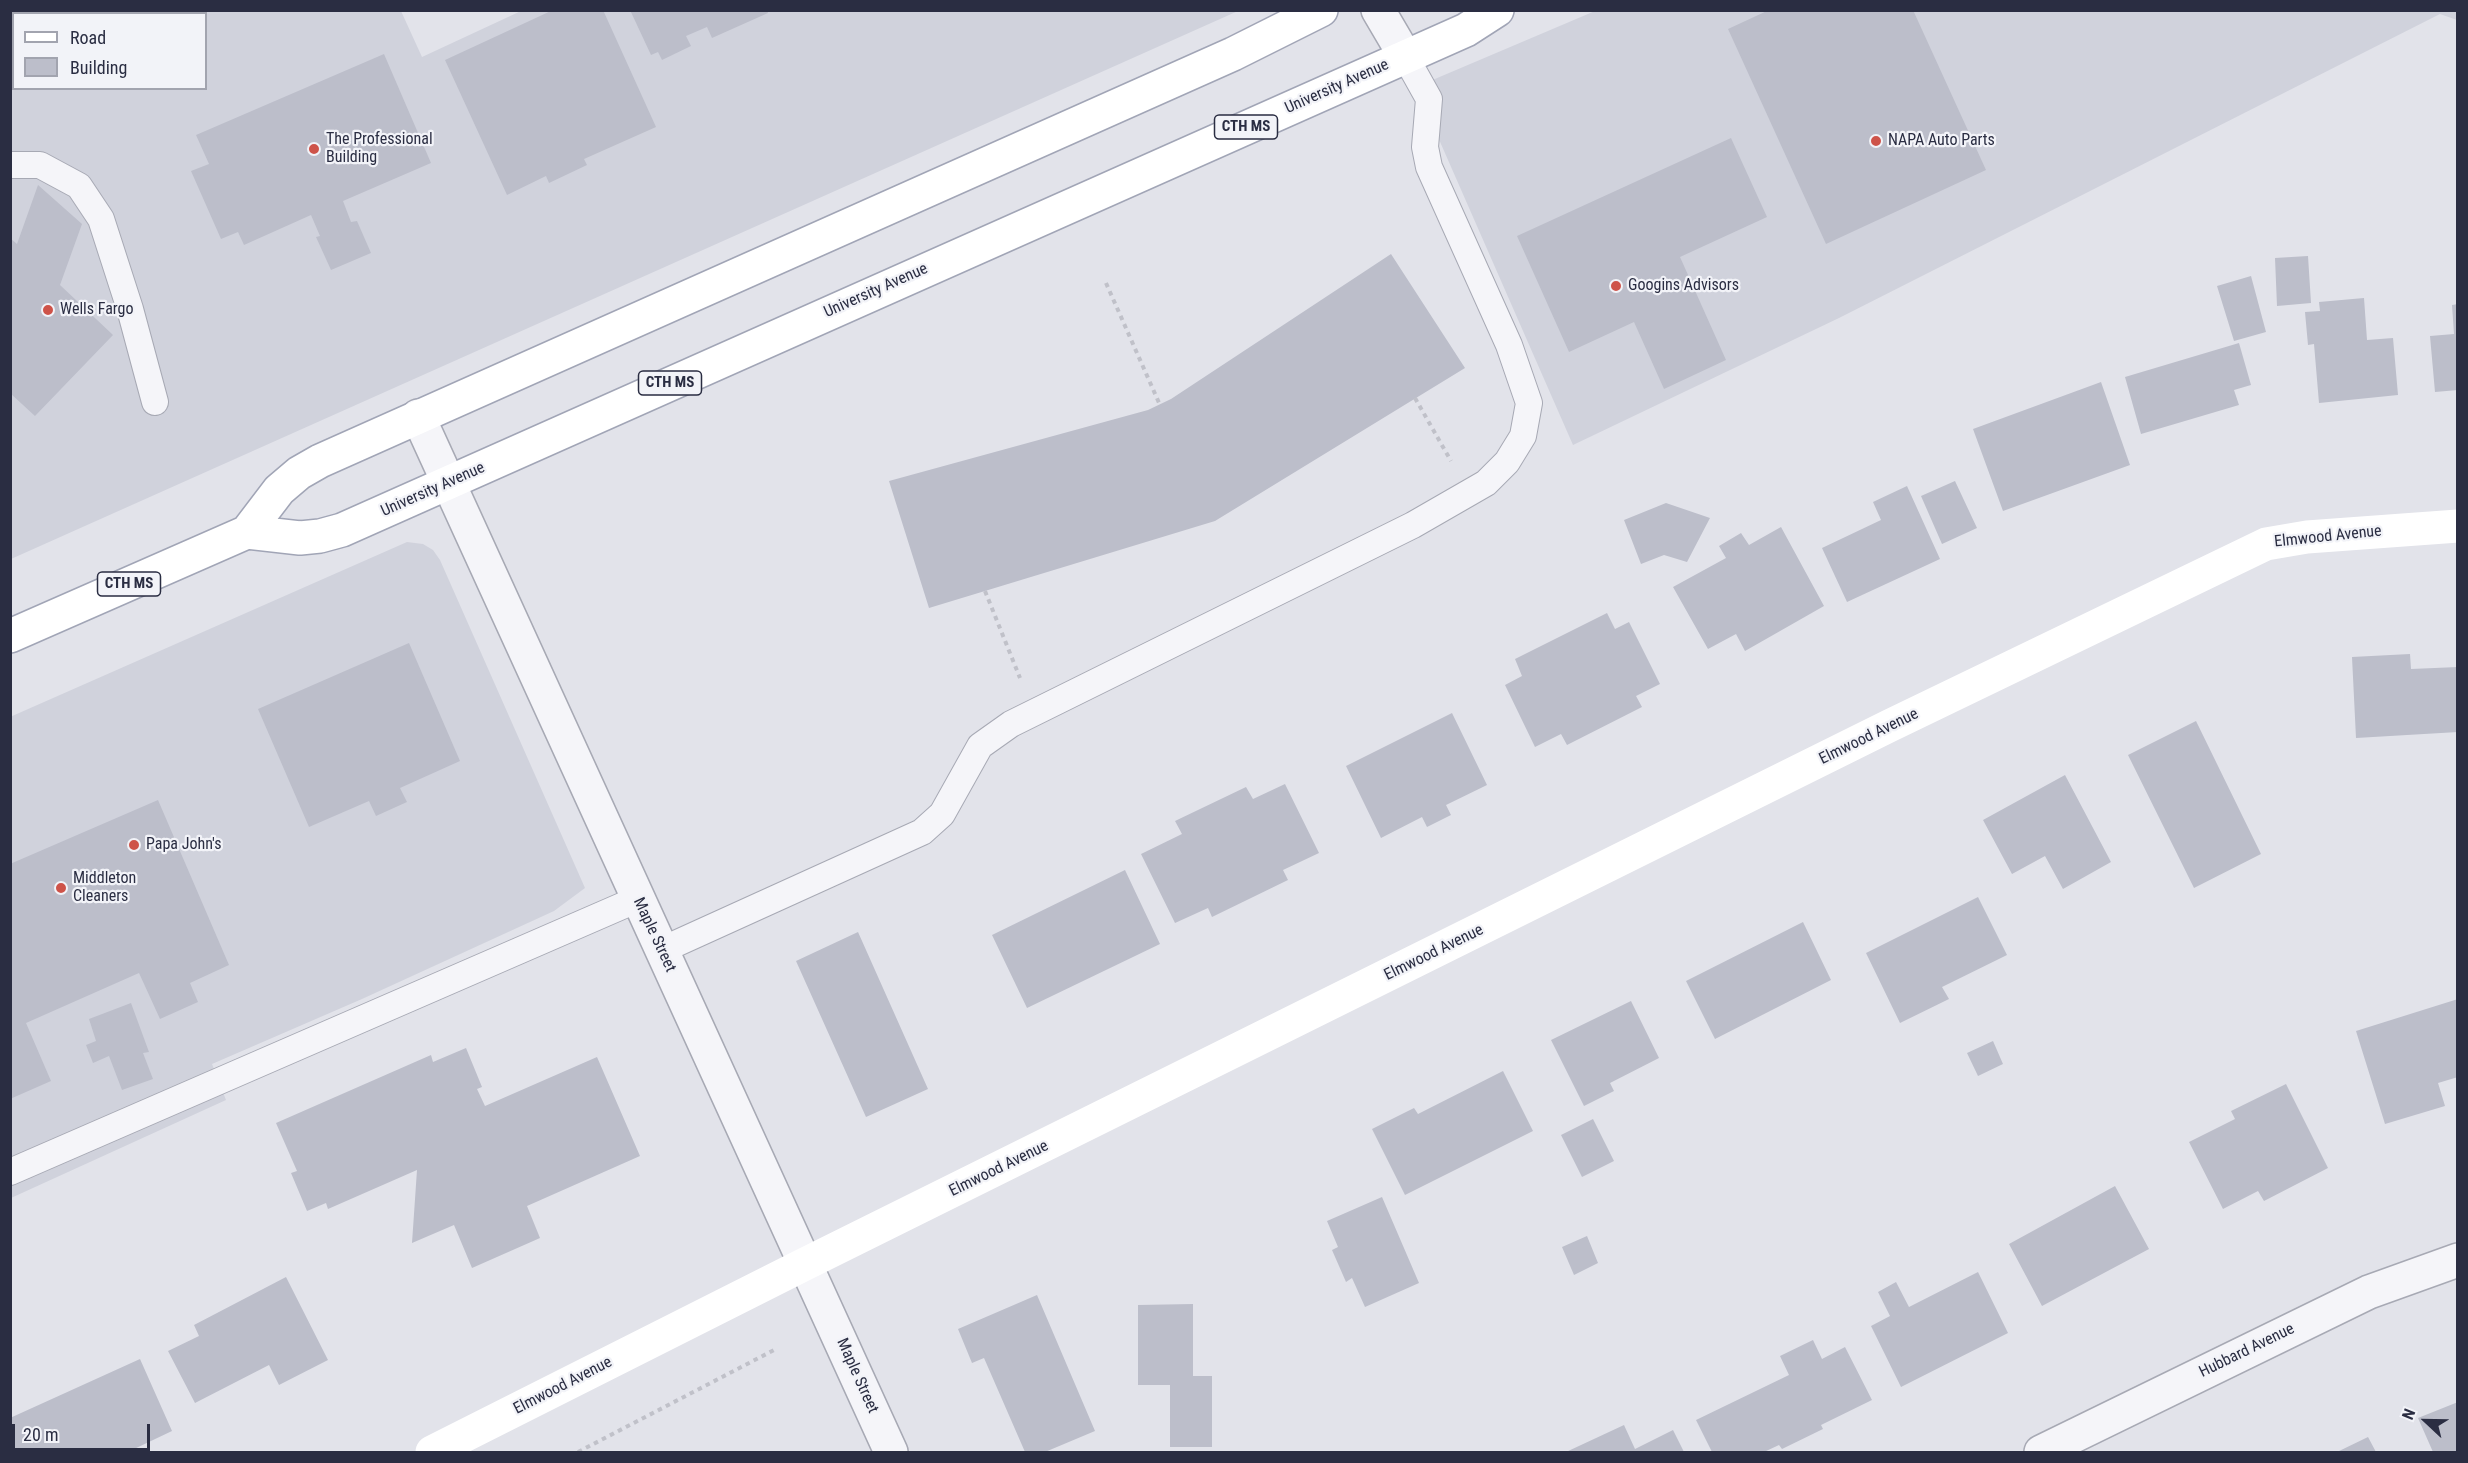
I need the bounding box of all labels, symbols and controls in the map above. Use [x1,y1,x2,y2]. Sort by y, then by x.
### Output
legend [12,12,207,90]
text: Road [70,27,106,48]
street label: University Avenue [1282,56,1392,118]
text: Building [70,57,127,78]
road number: CTH MS [1214,115,1278,139]
place label: The Professional Building [326,130,433,168]
place label: NAPA Auto Parts [1888,131,1995,151]
marker: NAPA Auto Parts [1869,134,1883,148]
marker: The Professional Building [307,142,321,156]
street label: University Avenue [821,260,931,322]
place label: Googins Advisors [1628,276,1739,296]
marker: Googins Advisors [1609,279,1623,293]
place label: Wells Fargo [60,300,134,320]
marker: Wells Fargo [41,303,55,317]
road number: CTH MS [638,371,702,395]
street label: University Avenue [378,459,488,521]
street label: Elmwood Avenue [2273,522,2383,552]
road number: CTH MS [98,572,160,596]
street label: Elmwood Avenue [1816,705,1922,769]
place label: Papa John's [146,835,222,855]
marker: Papa John's [127,838,141,852]
place label: Middleton Cleaners [73,869,136,907]
marker: Middleton Cleaners [54,881,68,895]
street label: Maple Street [628,895,680,975]
street label: Elmwood Avenue [1381,921,1487,985]
street label: Elmwood Avenue [946,1137,1052,1201]
street label: Hubbard Avenue [2196,1320,2298,1382]
street label: Maple Street [832,1336,882,1416]
street label: Elmwood Avenue [511,1353,615,1419]
north arrow [2396,1391,2456,1451]
text: N [2398,1406,2419,1422]
scale bar [15,1412,153,1450]
text: 20 m [23,1424,58,1445]

